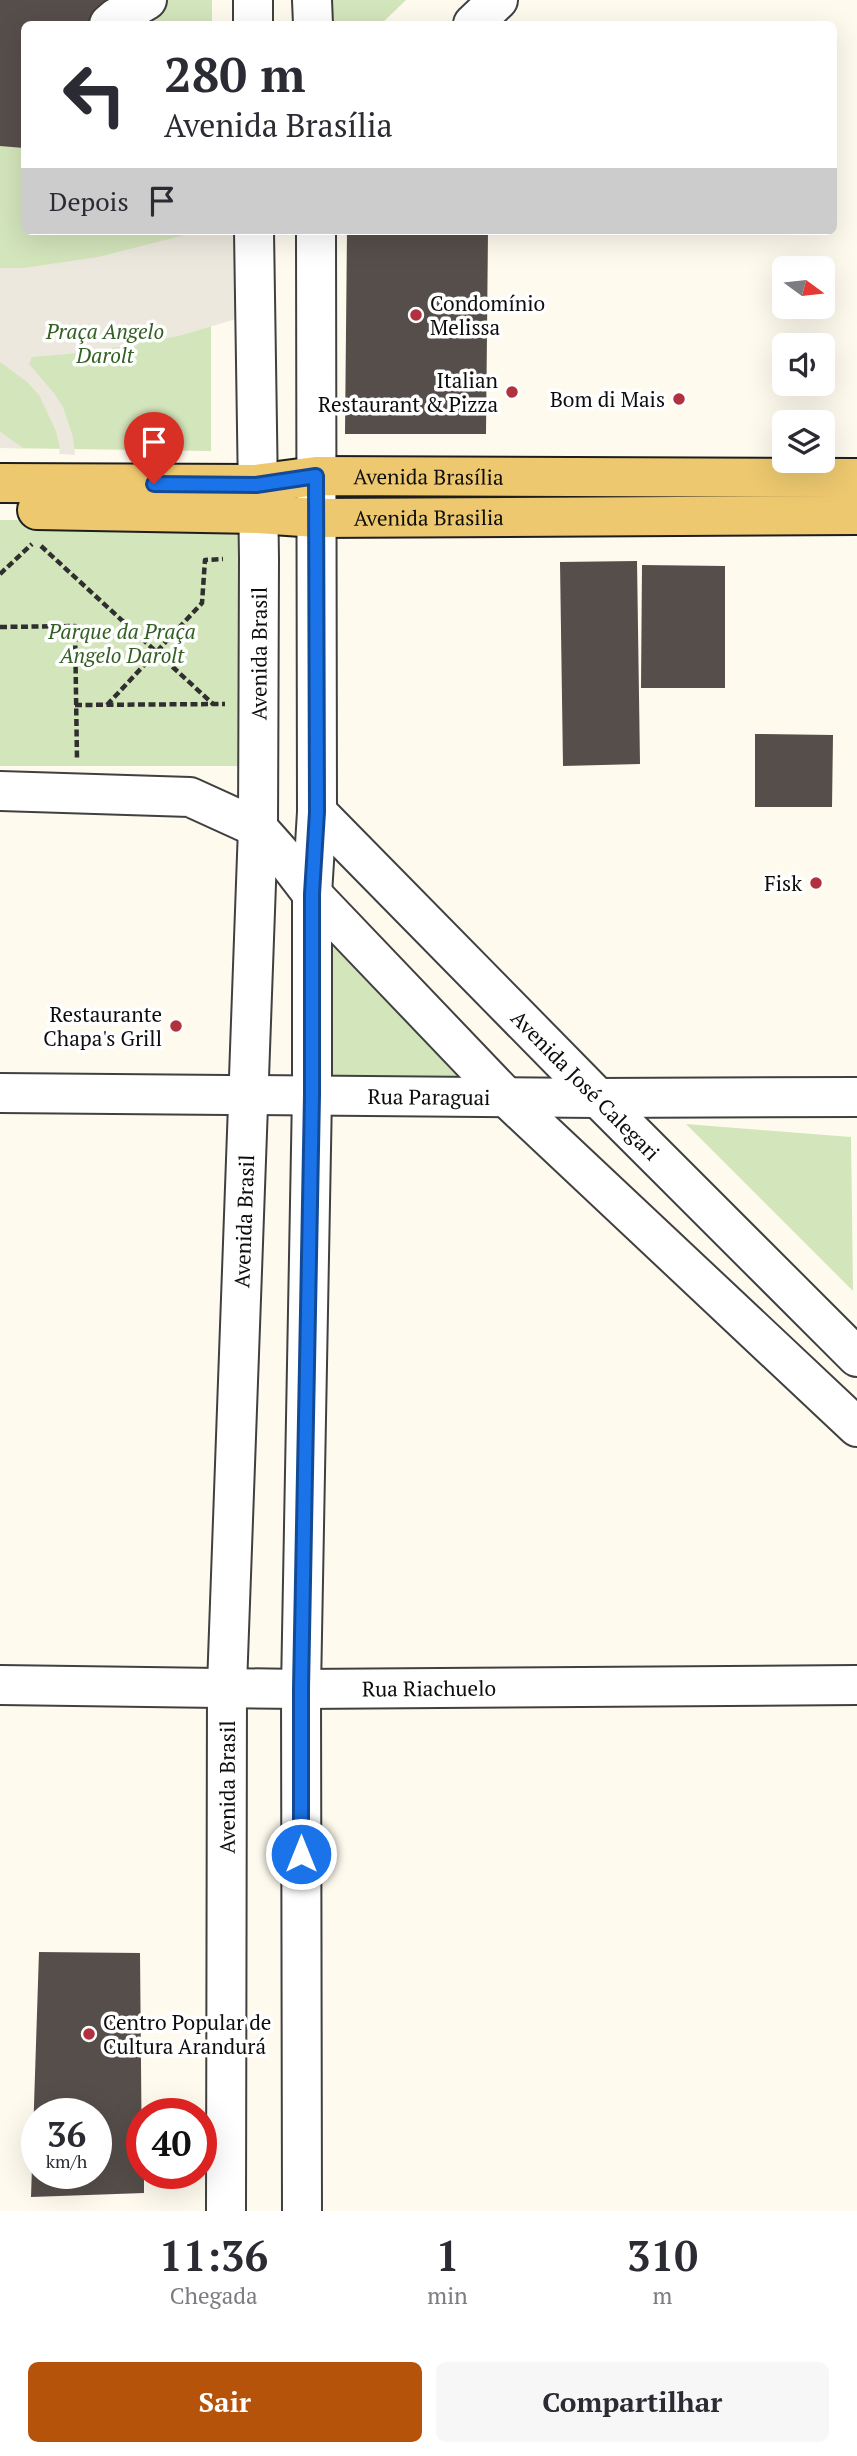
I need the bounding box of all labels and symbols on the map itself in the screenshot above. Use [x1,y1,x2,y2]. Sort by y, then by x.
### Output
north arrow [772,256,835,318]
place label: Condomínio Melissa [430,289,545,341]
marker: Condomínio Melissa [408,307,424,323]
park label: Praça Angelo Darolt [45,317,164,369]
place label: Italian Restaurant & Pizza [318,366,499,418]
marker: Italian Restaurant & Pizza [504,384,520,400]
place label: Bom di Mais [550,385,665,413]
marker: Bom di Mais [671,391,687,407]
pin [124,412,184,484]
street label: Avenida Brasília [353,462,504,491]
street label: Avenida Brasilia [354,503,504,532]
street label: Avenida Brasil [244,587,273,720]
park label: Parque da Praça Angelo Darolt [47,617,196,669]
place label: Fisk [764,869,802,897]
marker: Fisk [808,875,824,891]
place label: Restaurante Chapa's Grill [43,1000,162,1052]
street label: Avenida José Calegari [505,1004,666,1166]
marker: Restaurante Chapa's Grill [168,1018,184,1034]
street label: Rua Paraguai [367,1082,491,1111]
street label: Avenida Brasil [227,1154,260,1288]
street label: Rua Riachuelo [362,1674,496,1703]
street label: Avenida Brasil [213,1720,241,1854]
position arrow [264,1817,338,1891]
place label: Centro Popular de Cultura Arandurá [103,2008,271,2060]
marker: Centro Popular de Cultura Arandurá [81,2026,97,2042]
speed limit sign: 40 [126,2098,217,2189]

